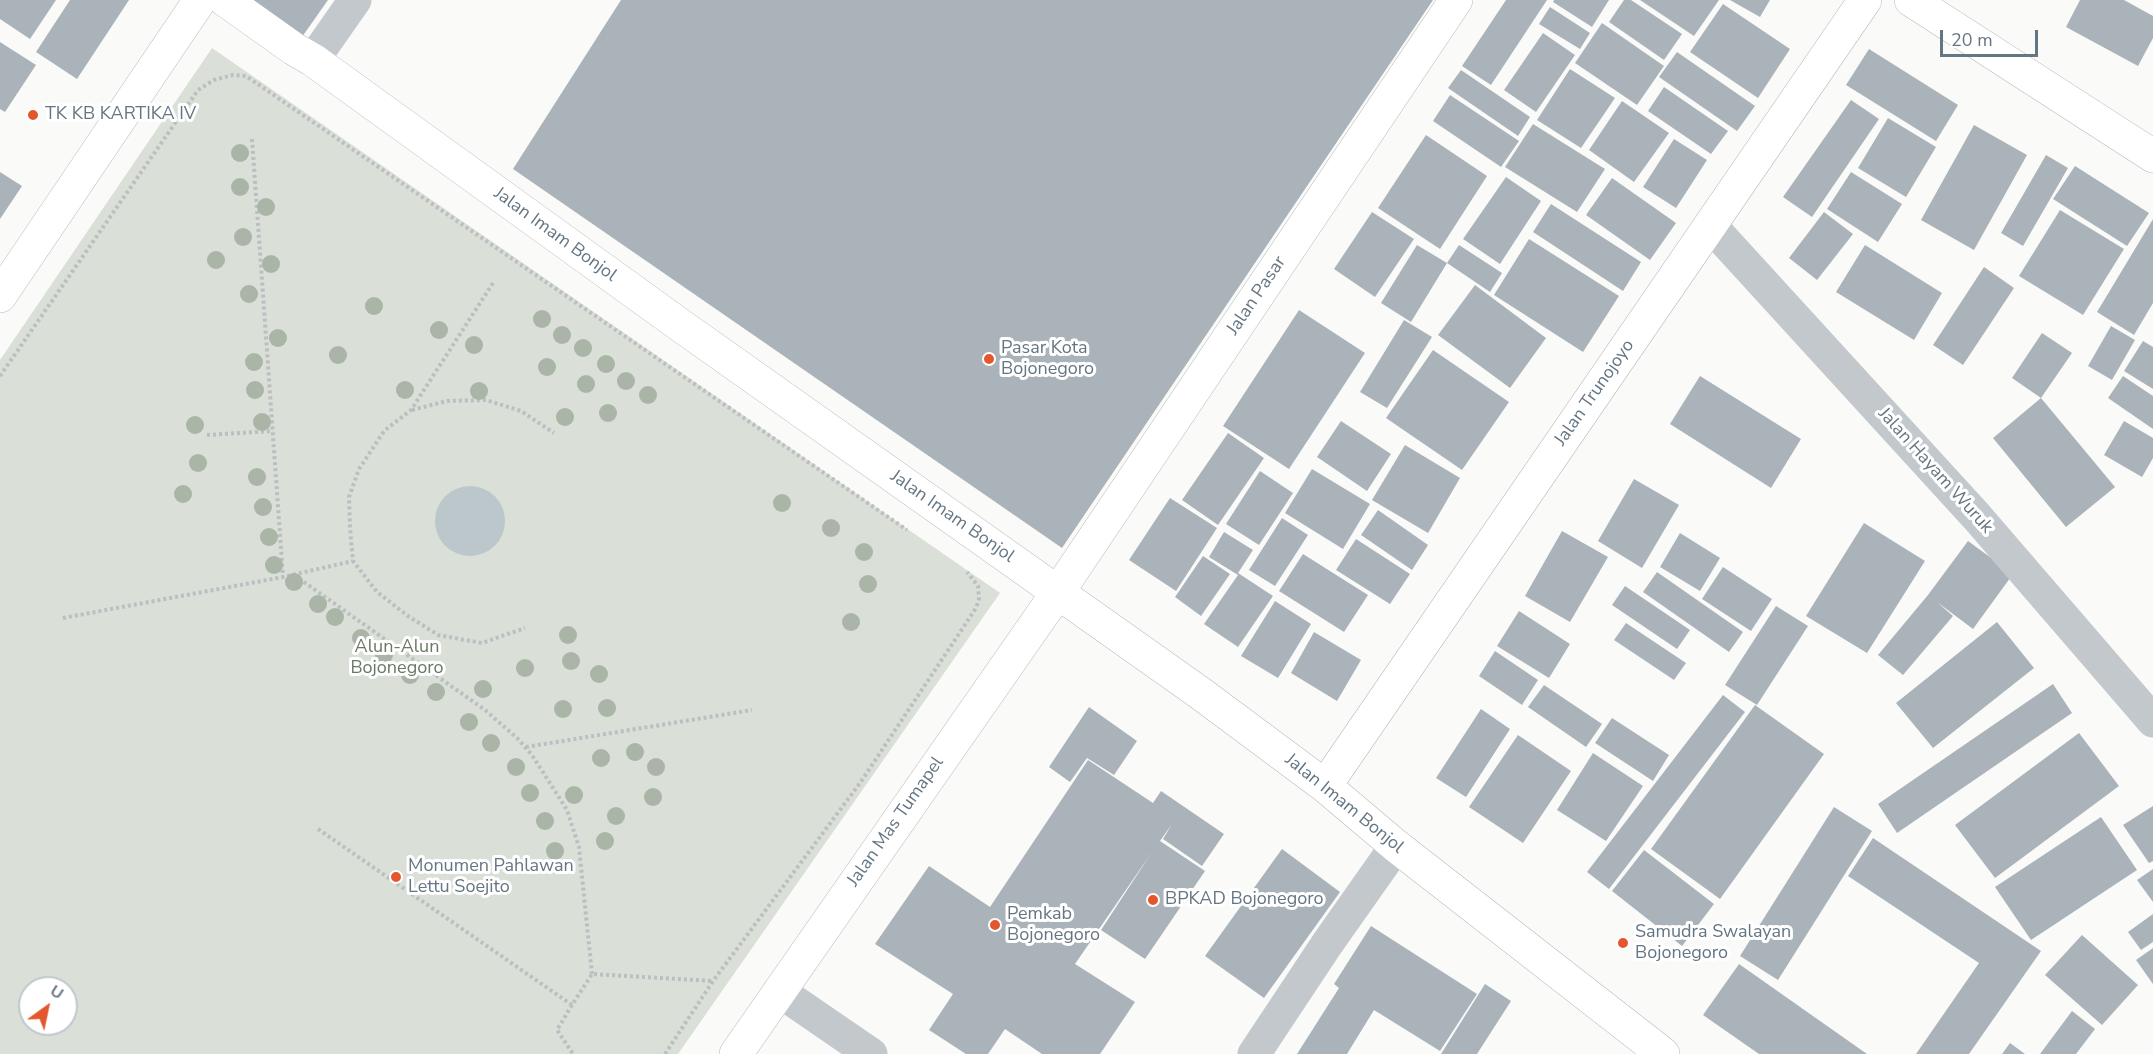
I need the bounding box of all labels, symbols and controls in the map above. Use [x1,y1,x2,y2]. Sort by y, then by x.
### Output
scale bar [1943,18,2040,56]
text: 20 m [1951,28,1993,52]
place label: TK KB KARTIKA IV [45,104,196,126]
marker: TK KB KARTIKA IV [26,108,40,122]
street label: Jalan Imam Bonjol [489,183,621,287]
street label: Jalan Pasar [1223,253,1291,339]
street label: Jalan Trunojoyo [1550,336,1640,450]
place label: Pasar Kota Bojonegoro [1001,338,1094,380]
marker: Pasar Kota Bojonegoro [982,352,996,366]
street label: Jalan Hayam Wuruk [1873,404,1997,538]
street label: Jalan Imam Bonjol [886,466,1018,568]
park label: Alun-Alun Bojonegoro [350,637,444,680]
street label: Jalan Imam Bonjol [1280,749,1408,859]
street label: Jalan Mas Tumapel [843,753,949,891]
place label: Monumen Pahlawan Lettu Soejito [408,856,574,898]
marker: Monumen Pahlawan Lettu Soejito [389,870,403,884]
place label: BPKAD Bojonegoro [1165,889,1324,911]
marker: BPKAD Bojonegoro [1146,893,1160,907]
place label: Pemkab Bojonegoro [1007,904,1100,946]
marker: Pemkab Bojonegoro [988,918,1002,932]
place label: Samudra Swalayan Bojonegoro [1635,922,1791,964]
marker: Samudra Swalayan Bojonegoro [1616,936,1630,950]
north arrow [18,976,78,1036]
text: U [46,980,68,1005]

